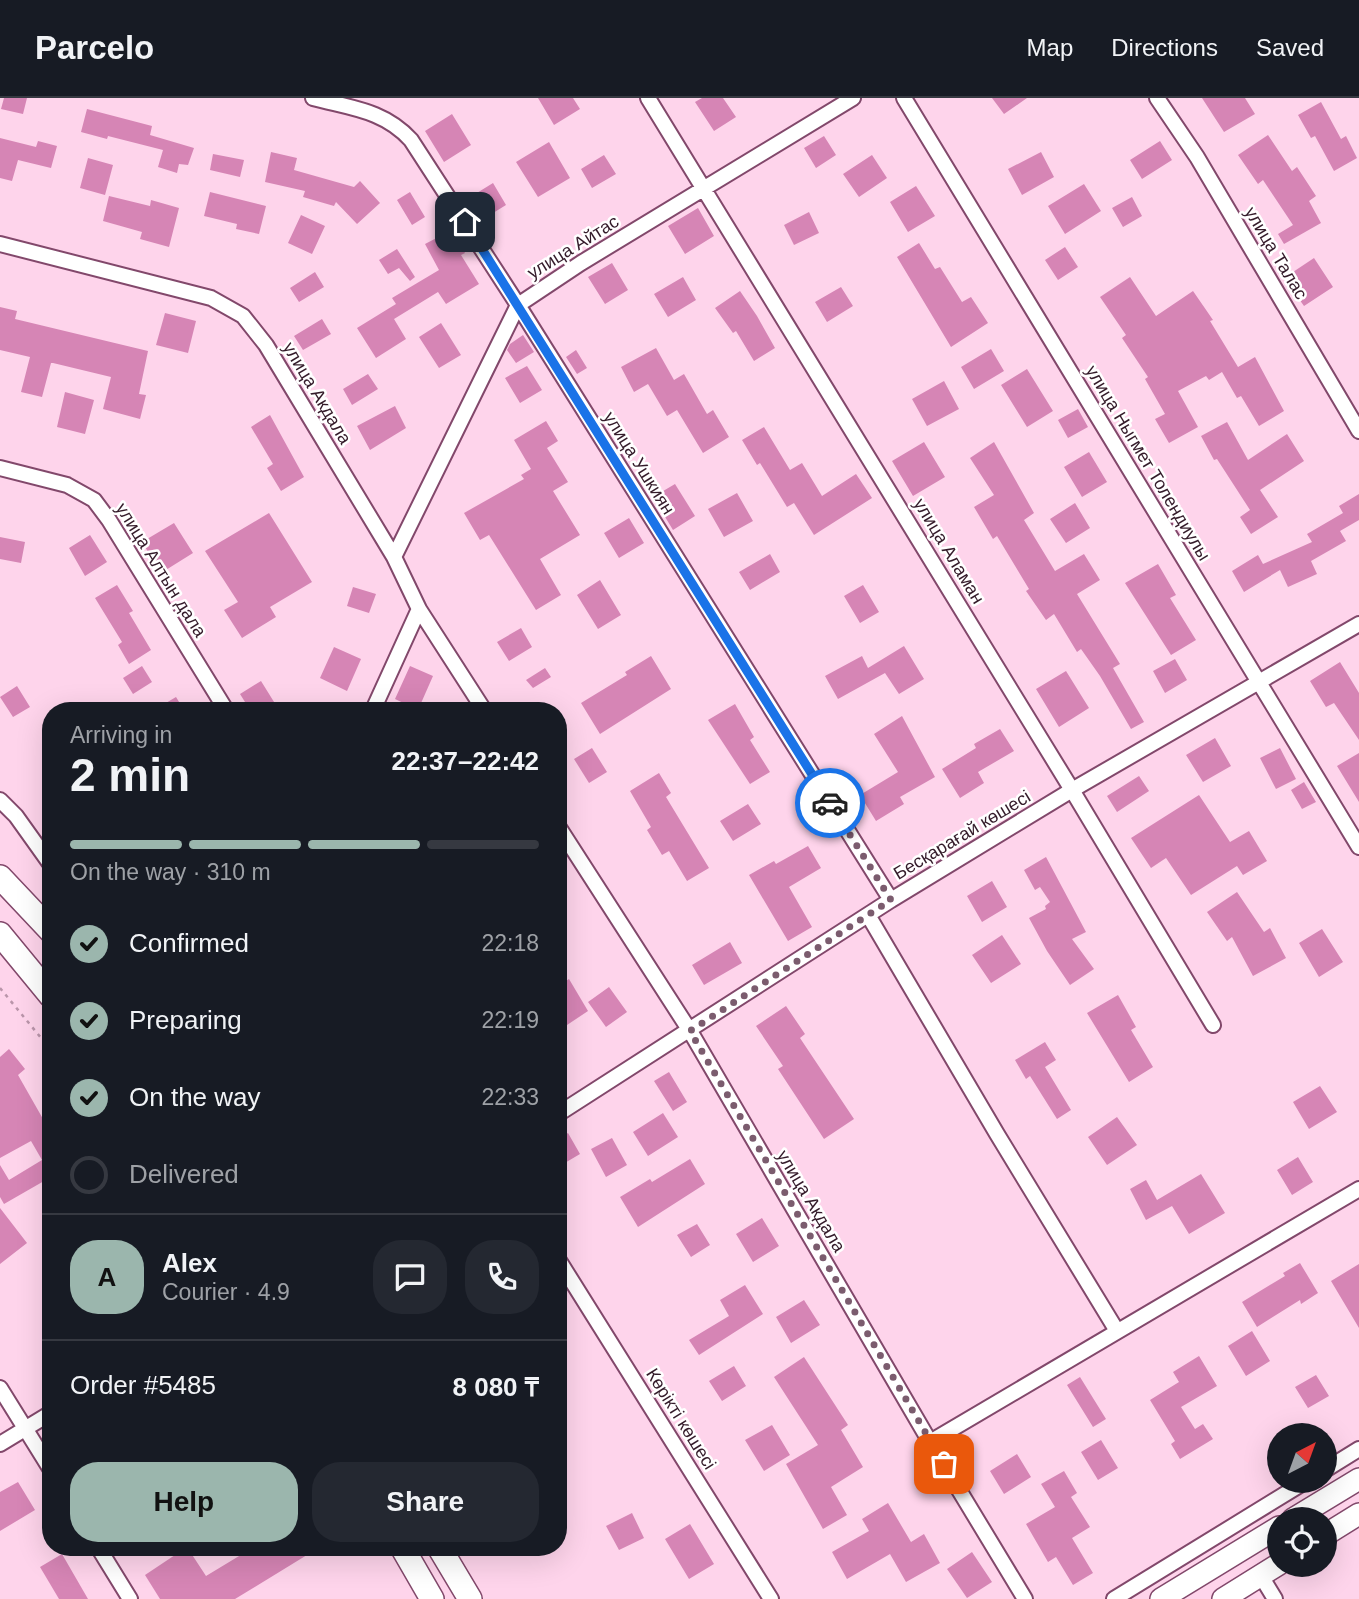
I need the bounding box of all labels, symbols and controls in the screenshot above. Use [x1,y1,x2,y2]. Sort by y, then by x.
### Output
text: Parcelo [35,29,154,66]
text: Map [1027,34,1073,61]
text: Directions [1111,34,1218,61]
text: Saved [1256,34,1324,61]
pin [435,192,495,252]
icon: home [446,203,484,241]
street label: улица Талас [1241,203,1311,303]
street label: улица Айтас [524,211,622,283]
street label: улица Акдала [279,338,356,448]
street label: улица Ныгмет Толендиулы [1082,362,1214,564]
street label: улица Ушкиян [599,408,679,518]
street label: улица Аламан [910,495,988,607]
street label: улица Алтын дала [112,499,211,641]
text: Arriving in [70,722,172,748]
text: 22:37–22:42 [392,746,539,776]
text: 2 min [70,749,190,801]
courier [795,768,865,838]
icon: car [811,784,849,822]
street label: Бесқарағай көшесі [890,786,1034,884]
text: On the way · 310 m [70,859,271,885]
icon: check [70,925,108,963]
text: Confirmed [129,928,249,958]
text: 22:18 [481,930,539,956]
icon: check [70,1002,108,1040]
text: Preparing [129,1005,242,1035]
text: 22:19 [481,1007,539,1033]
icon: check [70,1079,108,1117]
text: On the way [129,1082,261,1112]
text: 22:33 [481,1084,539,1110]
street label: улица Акдала [773,1146,850,1256]
text: Delivered [129,1159,239,1189]
button: chat [373,1240,447,1314]
button: phone [465,1240,539,1314]
text: Alex [162,1248,217,1278]
text: A [98,1262,116,1292]
text: Courier · 4.9 [162,1279,290,1305]
street label: Көрікті көшесі [642,1365,720,1473]
text: Order #5485 [70,1370,216,1400]
text: 8 080 ₸ [453,1372,539,1402]
north arrow [1267,1423,1337,1493]
map controls [1267,1423,1337,1577]
pin [914,1434,974,1494]
icon: bag [925,1445,963,1483]
button: Help [70,1462,298,1542]
button: Share [312,1462,539,1542]
button: locate [1267,1507,1337,1577]

